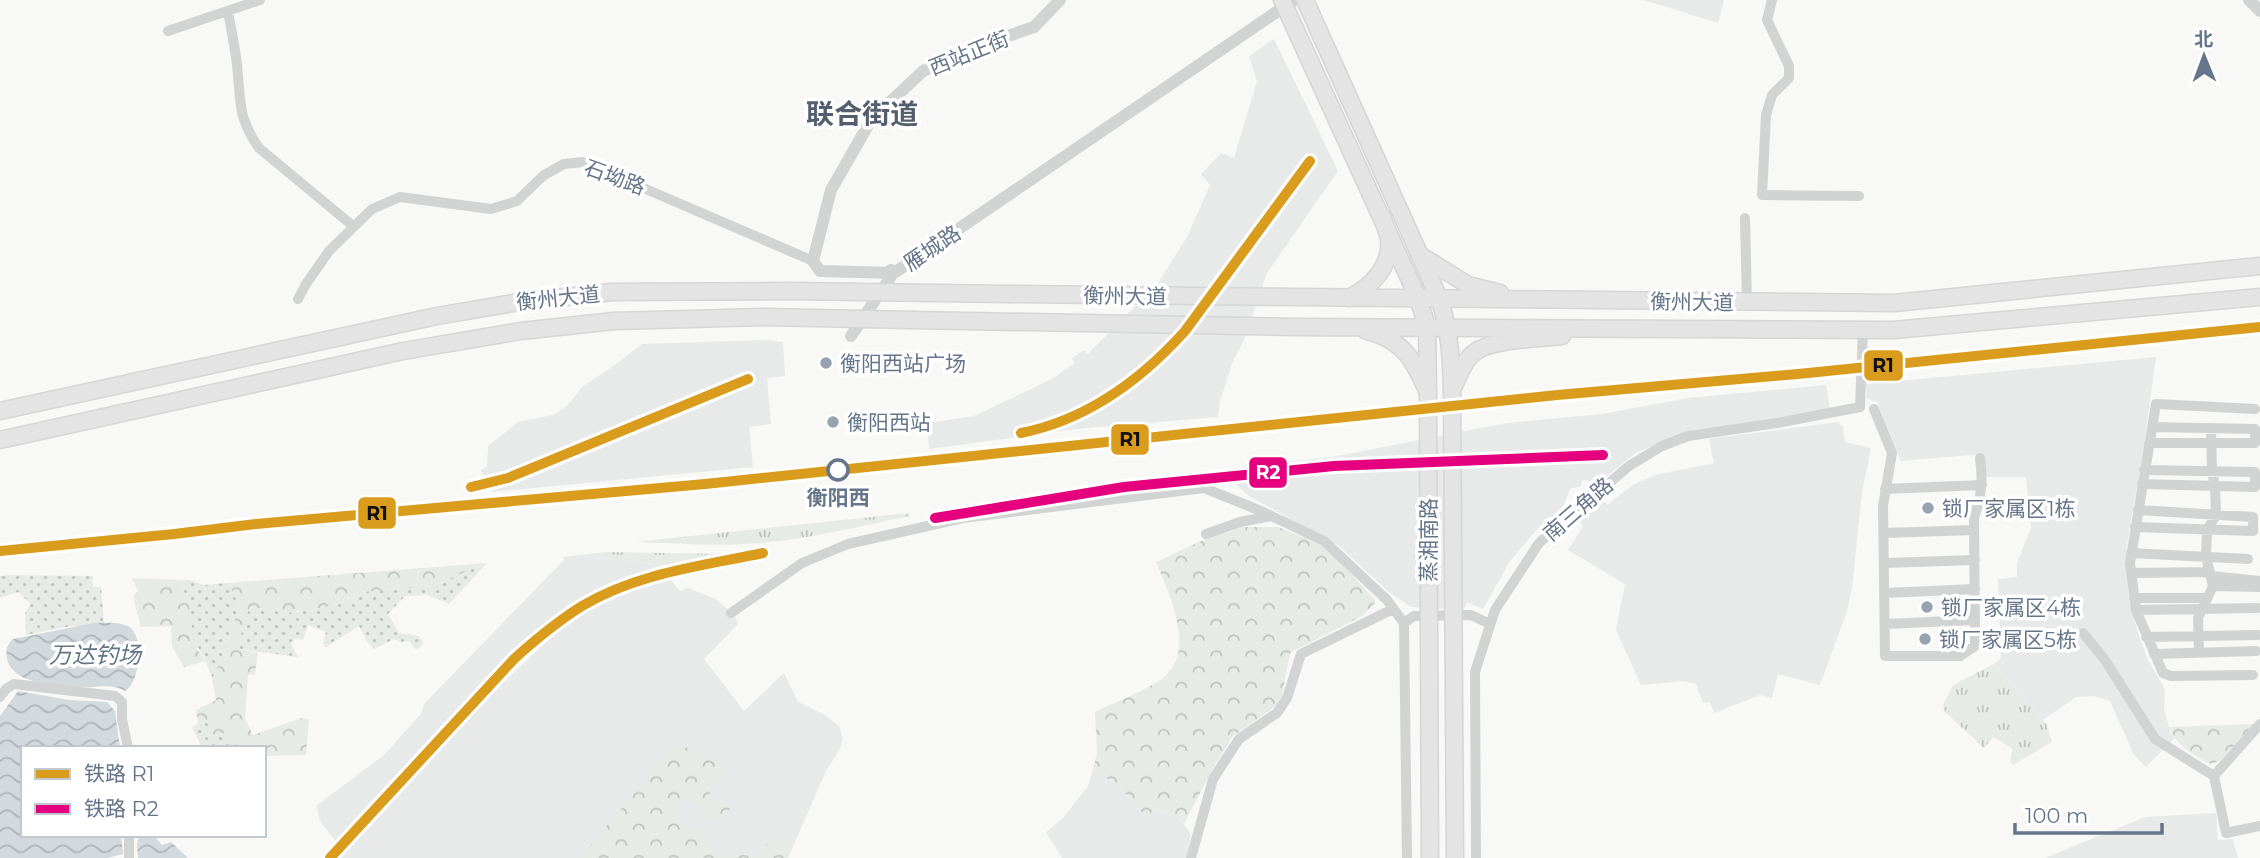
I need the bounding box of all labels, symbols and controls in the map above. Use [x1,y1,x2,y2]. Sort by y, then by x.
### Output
north arrow [2169,21,2239,91]
street label: 西站正街 [925,26,1013,80]
text: 北 [2194,28,2213,51]
district label: 联合街道 [806,97,918,131]
street label: 石坳路 [581,154,649,200]
street label: 雁城路 [899,220,965,276]
street label: 衡州大道 [515,281,601,315]
street label: 衡州大道 [1083,283,1167,309]
street label: 衡州大道 [1650,289,1734,315]
line badge: R1 [1863,349,1904,382]
place label: 衡阳西站广场 [840,351,966,376]
text: R1 [1872,354,1894,377]
marker: 衡阳西站广场 [818,355,834,371]
place label: 衡阳西站 [847,410,931,435]
marker: 衡阳西站 [825,414,841,430]
line badge: R1 [1110,423,1150,456]
text: R1 [1119,428,1141,451]
line badge: R2 [1248,456,1288,489]
marker: 衡阳西 [827,459,849,481]
text: R2 [1255,461,1281,484]
street label: 南三角路 [1538,472,1618,546]
place label: 衡阳西 [807,485,870,510]
line badge: R1 [357,496,397,530]
place label: 锁厂家属区1栋 [1942,496,2076,521]
street label: 蒸湘南路 [1416,498,1441,582]
marker: 锁厂家属区1栋 [1920,500,1936,516]
text: R1 [366,502,388,525]
place label: 锁厂家属区4栋 [1941,595,2081,620]
marker: 锁厂家属区4栋 [1919,599,1935,615]
place label: 锁厂家属区5栋 [1939,627,2077,652]
marker: 锁厂家属区5栋 [1917,631,1933,647]
water label: 万达钓场 [49,641,143,669]
legend [21,746,266,837]
text: 铁路 R1 [84,761,154,786]
scale bar [2015,792,2162,836]
text: 铁路 R2 [84,796,159,821]
text: 100 m [2025,803,2088,828]

